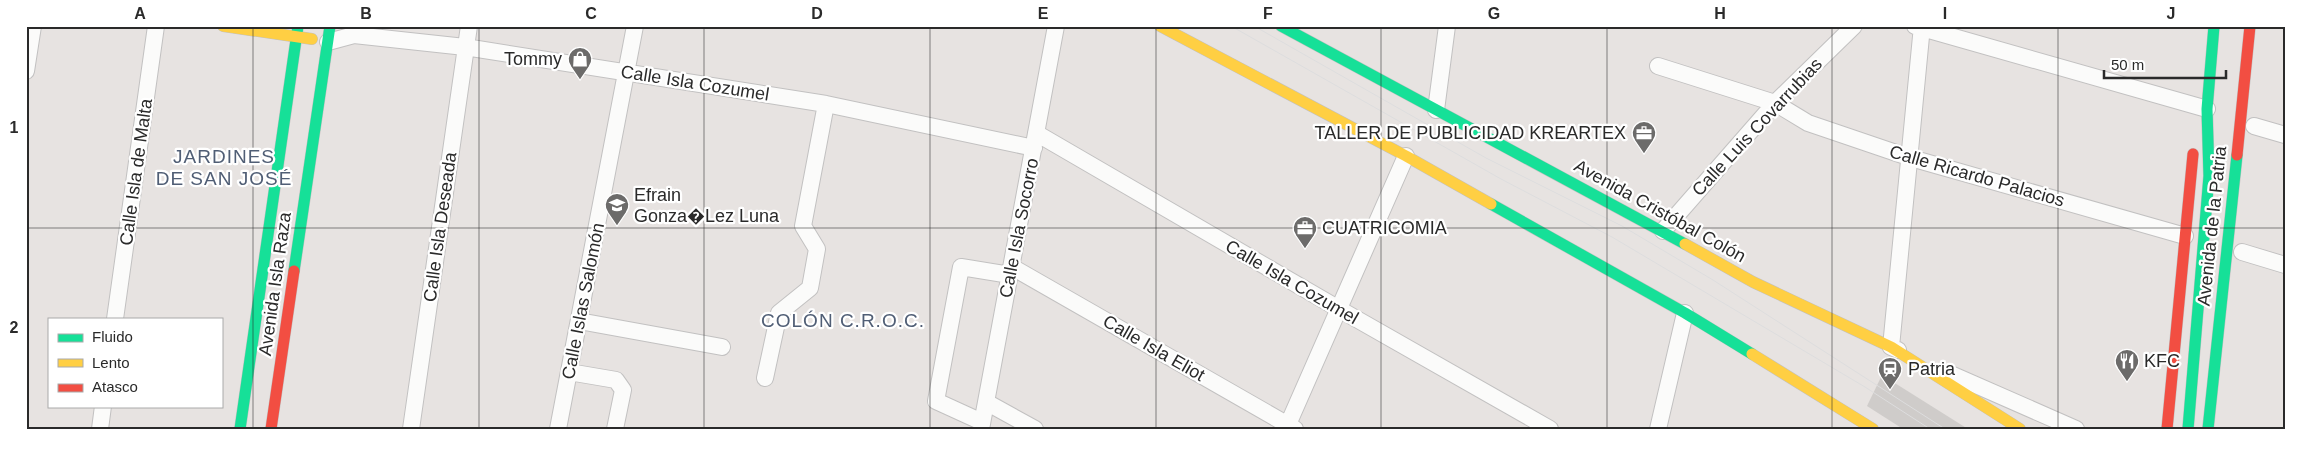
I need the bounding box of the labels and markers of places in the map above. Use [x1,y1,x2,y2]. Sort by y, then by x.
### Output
shop icon: Tommy [567,46,593,80]
place label: Tommy [504,49,562,69]
office icon: TALLER DE PUBLICIDAD KREARTEX [1631,120,1657,154]
place label: TALLER DE PUBLICIDAD KREARTEX [1315,123,1626,143]
place label: Efrain Gonza�Lez Luna [634,185,780,226]
school or university icon: Efrain Gonza�Lez Luna [604,192,630,226]
office icon: CUATRICOMIA [1292,215,1318,249]
place label: CUATRICOMIA [1322,218,1447,238]
restaurant icon: KFC [2114,348,2140,382]
place label: KFC [2144,351,2180,371]
station icon: Patria [1877,356,1903,390]
place label: Patria [1908,359,1956,379]

